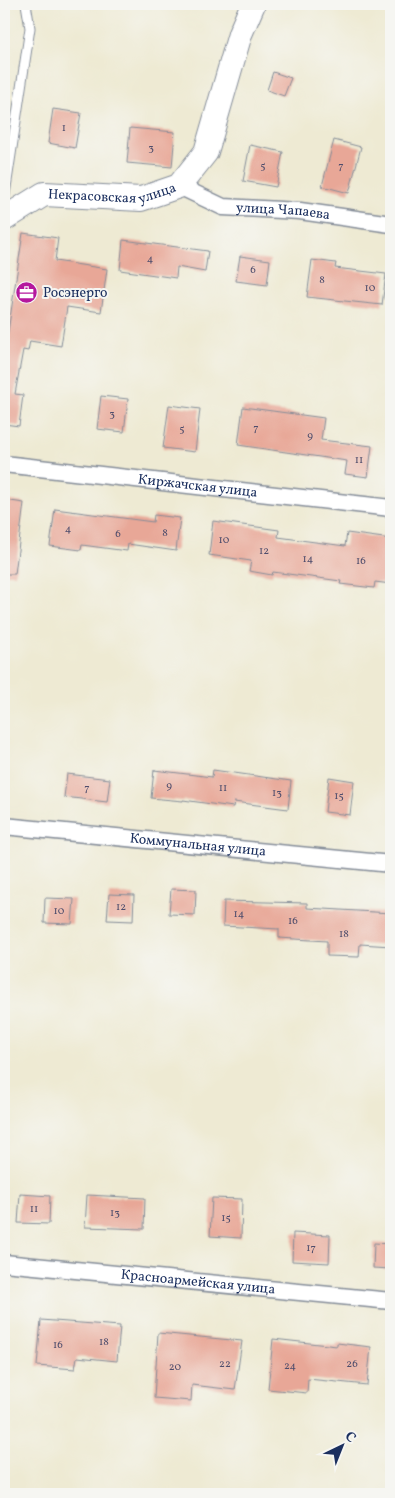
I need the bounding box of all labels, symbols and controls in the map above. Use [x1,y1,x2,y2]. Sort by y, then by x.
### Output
house number: 1 [62,121,66,136]
house number: 3 [148,141,154,156]
house number: 5 [260,159,266,174]
house number: 7 [338,159,344,174]
street label: Некрасовская улица [47,178,179,209]
street label: улица Чапаева [235,198,331,225]
house number: 4 [147,252,154,267]
house number: 6 [250,263,256,278]
house number: 8 [319,273,325,288]
office icon: Росэнерго [15,281,39,305]
house number: 10 [365,281,376,296]
place label: Росэнерго [43,284,108,303]
house number: 3 [109,407,115,422]
house number: 7 [253,421,259,436]
house number: 5 [179,422,185,437]
house number: 9 [307,429,313,444]
house number: 11 [355,453,363,468]
street label: Киржачская улица [137,470,259,502]
house number: 4 [65,522,72,537]
house number: 8 [162,526,168,541]
house number: 6 [115,527,121,542]
house number: 10 [219,533,230,548]
house number: 12 [259,544,269,559]
house number: 14 [303,552,314,567]
house number: 16 [356,554,366,569]
house number: 9 [166,779,172,794]
house number: 7 [84,781,90,796]
house number: 11 [219,781,227,796]
house number: 13 [272,786,282,801]
house number: 15 [334,789,344,804]
street label: Коммунальная улица [129,829,267,861]
house number: 12 [116,900,126,915]
house number: 10 [54,904,65,919]
house number: 14 [234,907,245,922]
house number: 16 [288,914,298,929]
house number: 18 [339,927,349,942]
house number: 11 [30,1202,38,1217]
house number: 13 [110,1206,120,1221]
house number: 15 [221,1211,231,1226]
house number: 17 [306,1241,316,1256]
street label: Красноармейская улица [120,1265,276,1299]
house number: 18 [99,1335,109,1350]
house number: 16 [53,1338,63,1353]
house number: 22 [219,1357,231,1372]
house number: 26 [346,1357,358,1372]
house number: 24 [284,1359,296,1374]
house number: 20 [169,1360,182,1375]
north arrow [318,1420,368,1470]
text: С [340,1428,360,1448]

